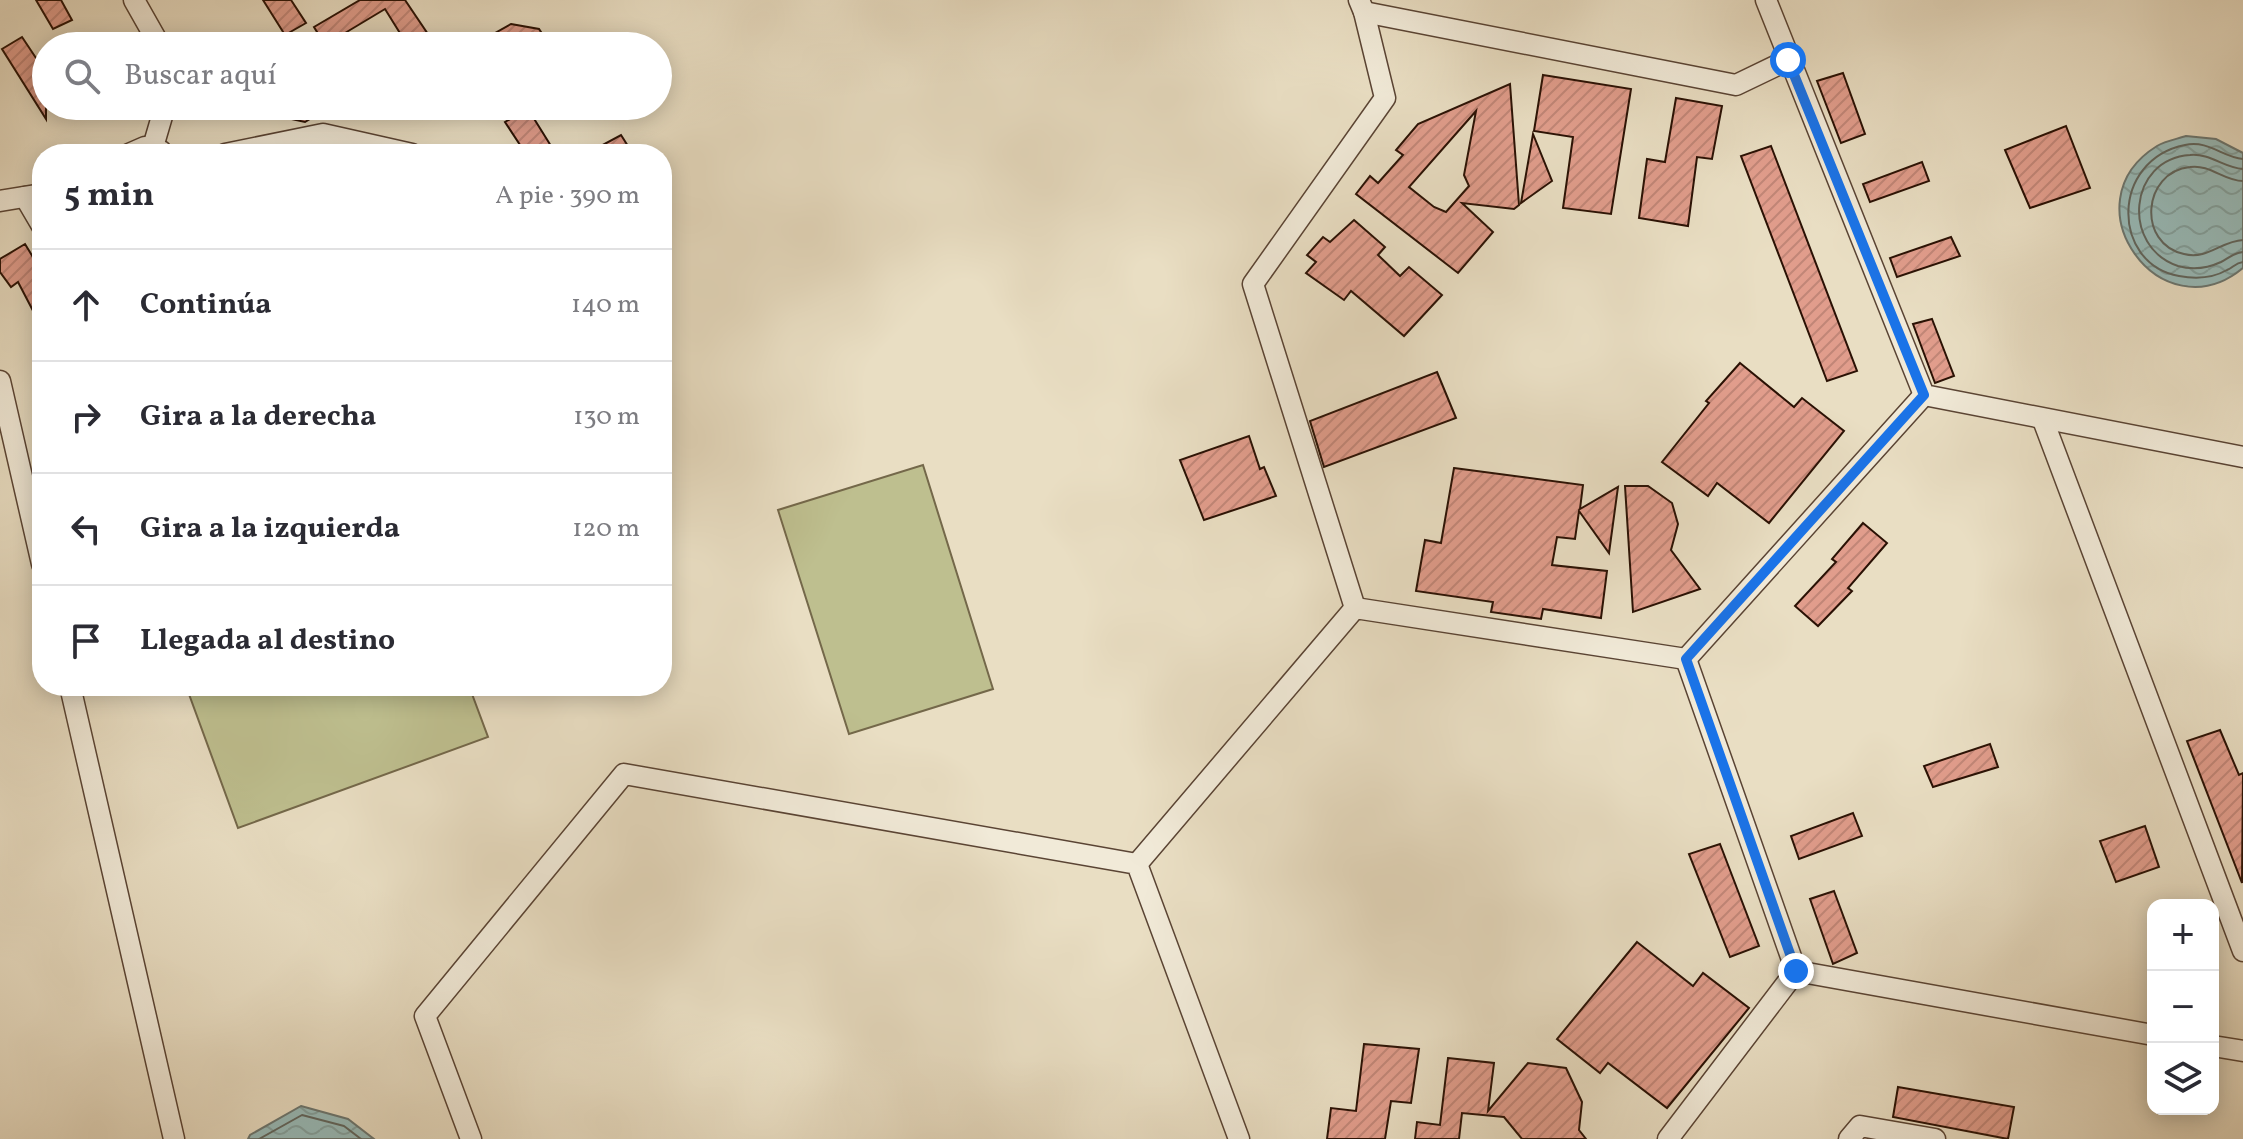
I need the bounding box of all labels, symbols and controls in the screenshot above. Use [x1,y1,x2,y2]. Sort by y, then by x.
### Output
search box [32,32,672,120]
route start [1770,42,1806,78]
icon: search [60,54,104,98]
text: Buscar aquí [124,55,277,97]
text: 5 min [64,173,154,220]
text: A pie · 390 m [495,178,640,214]
icon: ahead [64,283,108,327]
text: Continúa [140,284,272,326]
text: 140 m [571,287,640,323]
icon: right [64,395,108,439]
text: Gira a la derecha [140,396,376,438]
text: 130 m [573,399,640,435]
icon: left [64,507,108,551]
text: Gira a la izquierda [140,508,400,550]
text: 120 m [572,511,640,547]
icon: arrive [64,619,108,663]
text: Llegada al destino [140,620,395,662]
map controls [2147,899,2219,1115]
button: + [2147,899,2219,971]
route end [1778,953,1814,989]
button: − [2147,971,2219,1043]
button: layers [2147,1043,2219,1115]

